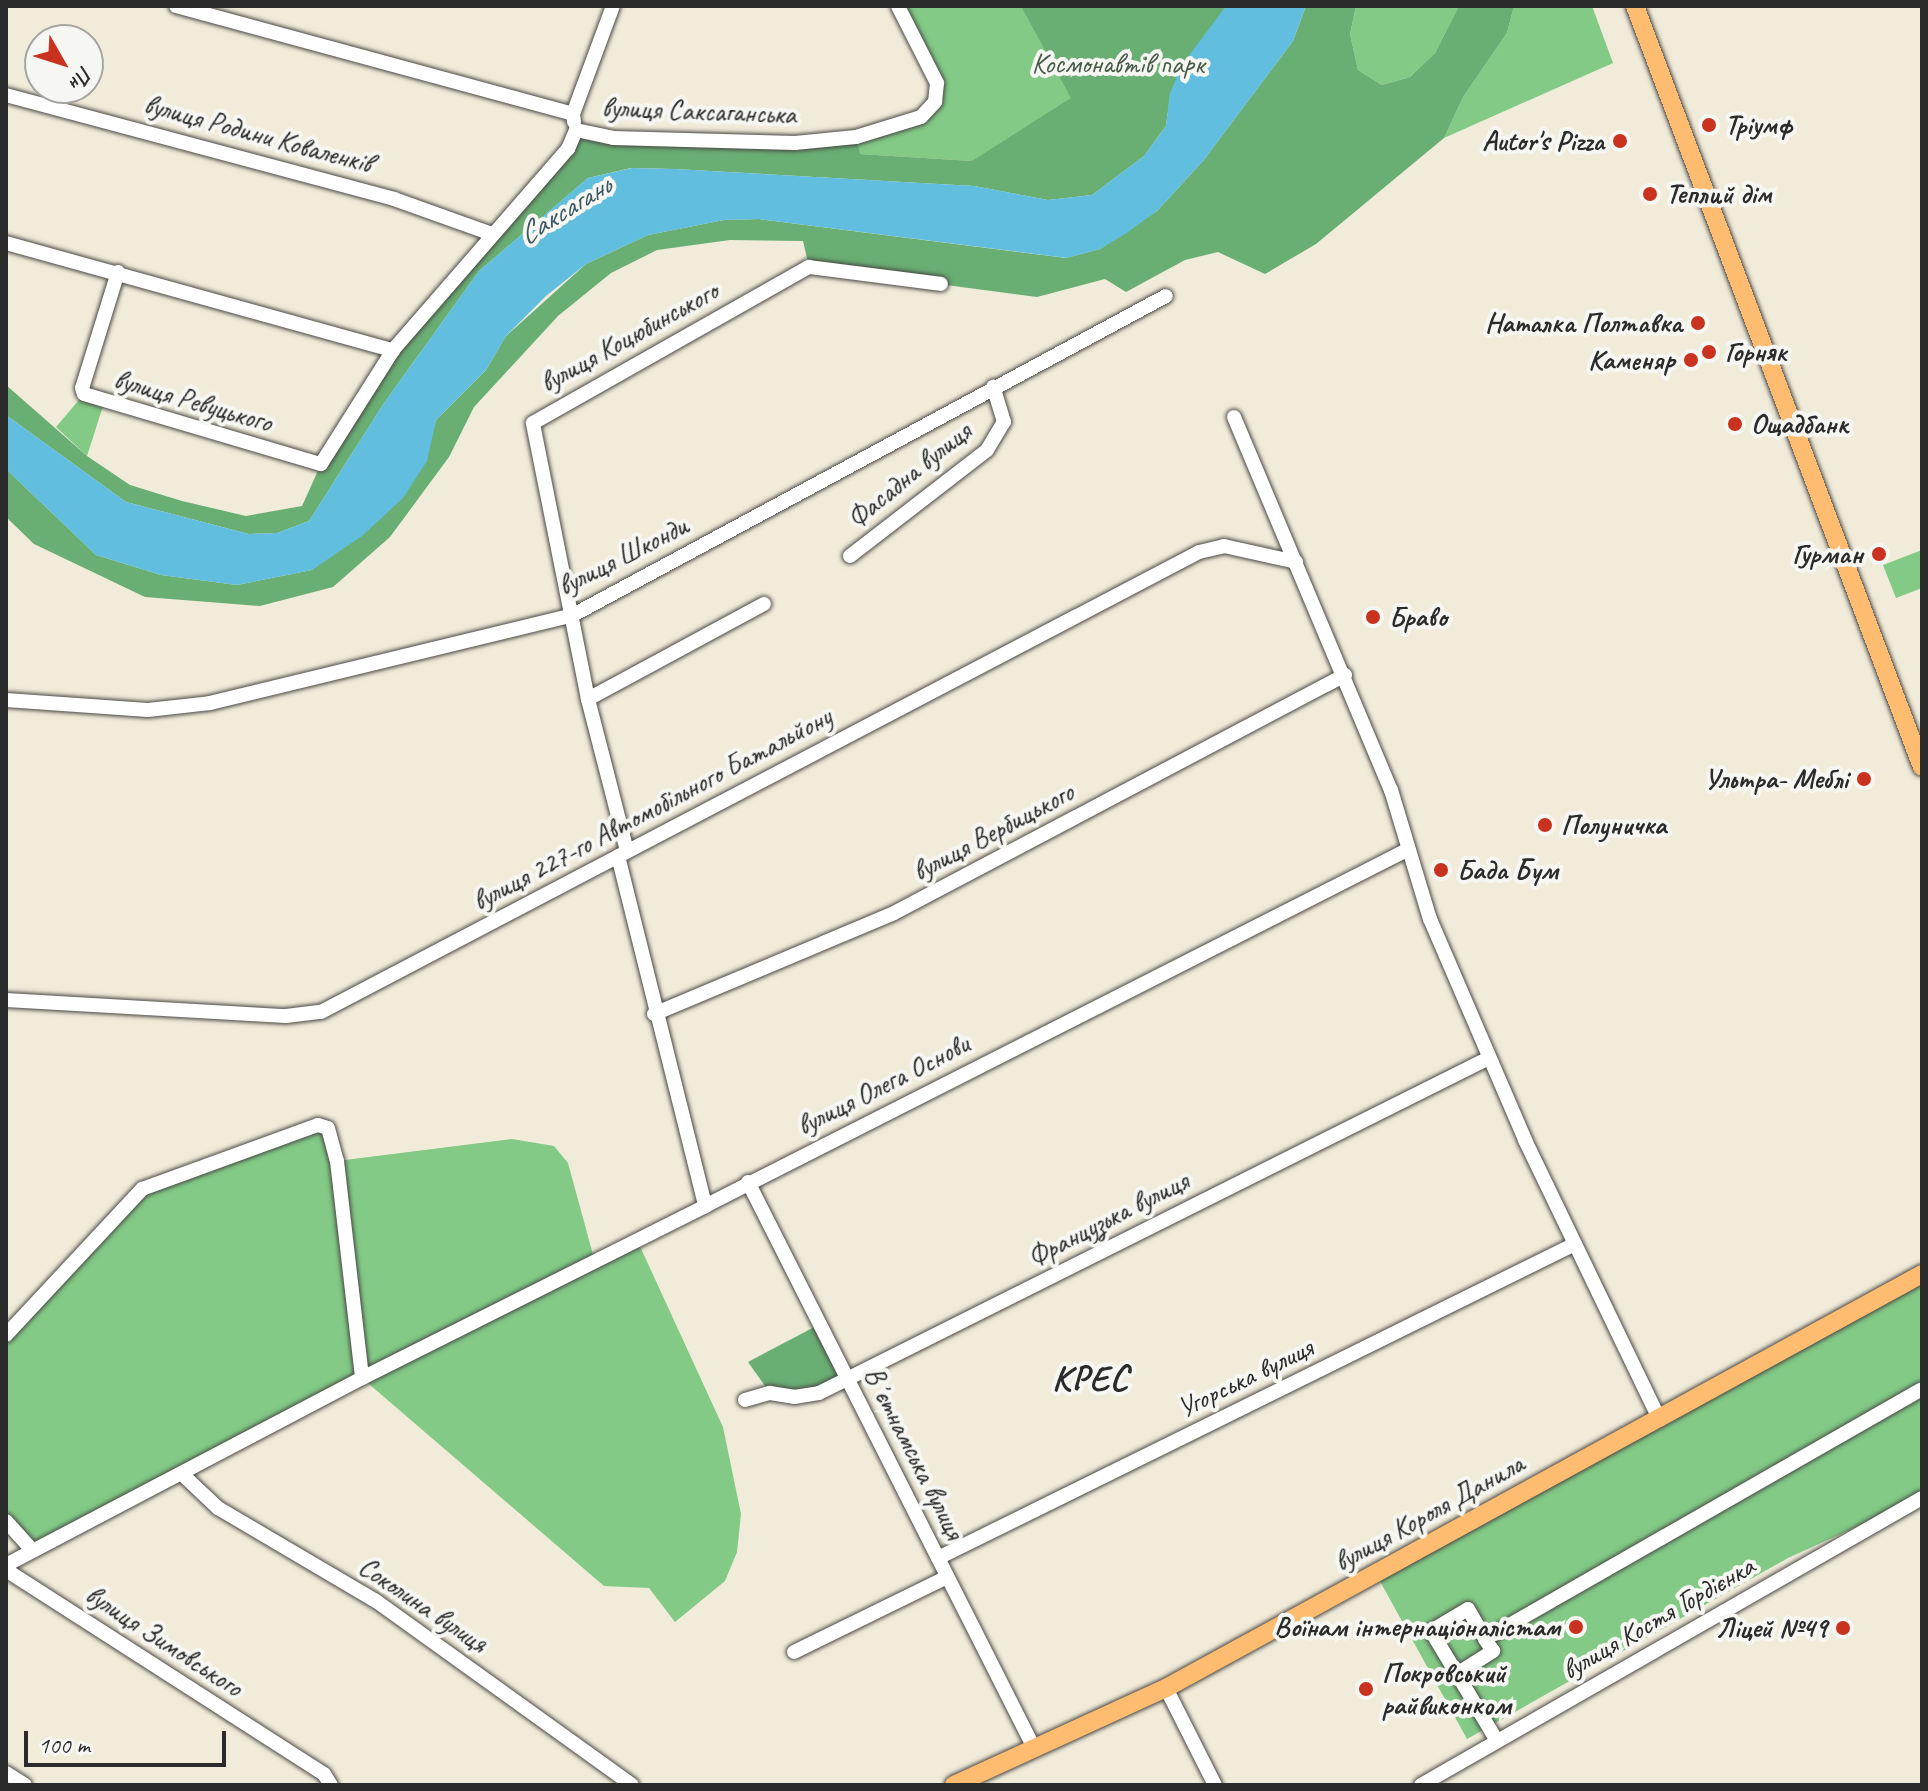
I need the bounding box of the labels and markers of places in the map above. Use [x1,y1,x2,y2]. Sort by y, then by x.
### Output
place label: Тріумф [1725,108,1792,142]
marker: Тріумф [1700,116,1718,134]
place label: Autor's Pizza [1482,124,1604,158]
marker: Autor's Pizza [1611,132,1629,150]
place label: Теплий дім [1666,177,1771,211]
marker: Теплий дім [1641,185,1659,203]
place label: Наталка Полтавка [1485,306,1682,340]
marker: Наталка Полтавка [1689,314,1707,332]
place label: Горняк [1725,335,1787,369]
place label: Каменяр [1588,343,1675,377]
marker: Горняк [1700,343,1718,361]
marker: Каменяр [1682,351,1700,369]
place label: Ощадбанк [1751,407,1848,441]
marker: Ощадбанк [1726,415,1744,433]
place label: Гурман [1792,537,1863,571]
marker: Гурман [1870,545,1888,563]
place label: Браво [1389,600,1447,634]
marker: Браво [1364,608,1382,626]
place label: Ультра- Меблі [1704,762,1848,796]
marker: Ультра- Меблі [1855,770,1873,788]
place label: Полуничка [1561,808,1666,842]
marker: Полуничка [1536,816,1554,834]
place label: Бада Бум [1457,853,1554,887]
marker: Бада Бум [1432,861,1450,879]
place label: Воїнам інтернаціоналістам [1274,1610,1560,1644]
place label: Ліцей №49 [1716,1611,1827,1645]
marker: Воїнам інтернаціоналістам [1567,1618,1585,1636]
marker: Ліцей №49 [1834,1619,1852,1637]
place label: Покровський райвиконком [1382,1656,1511,1722]
marker: Покровський райвиконком [1357,1680,1375,1698]

